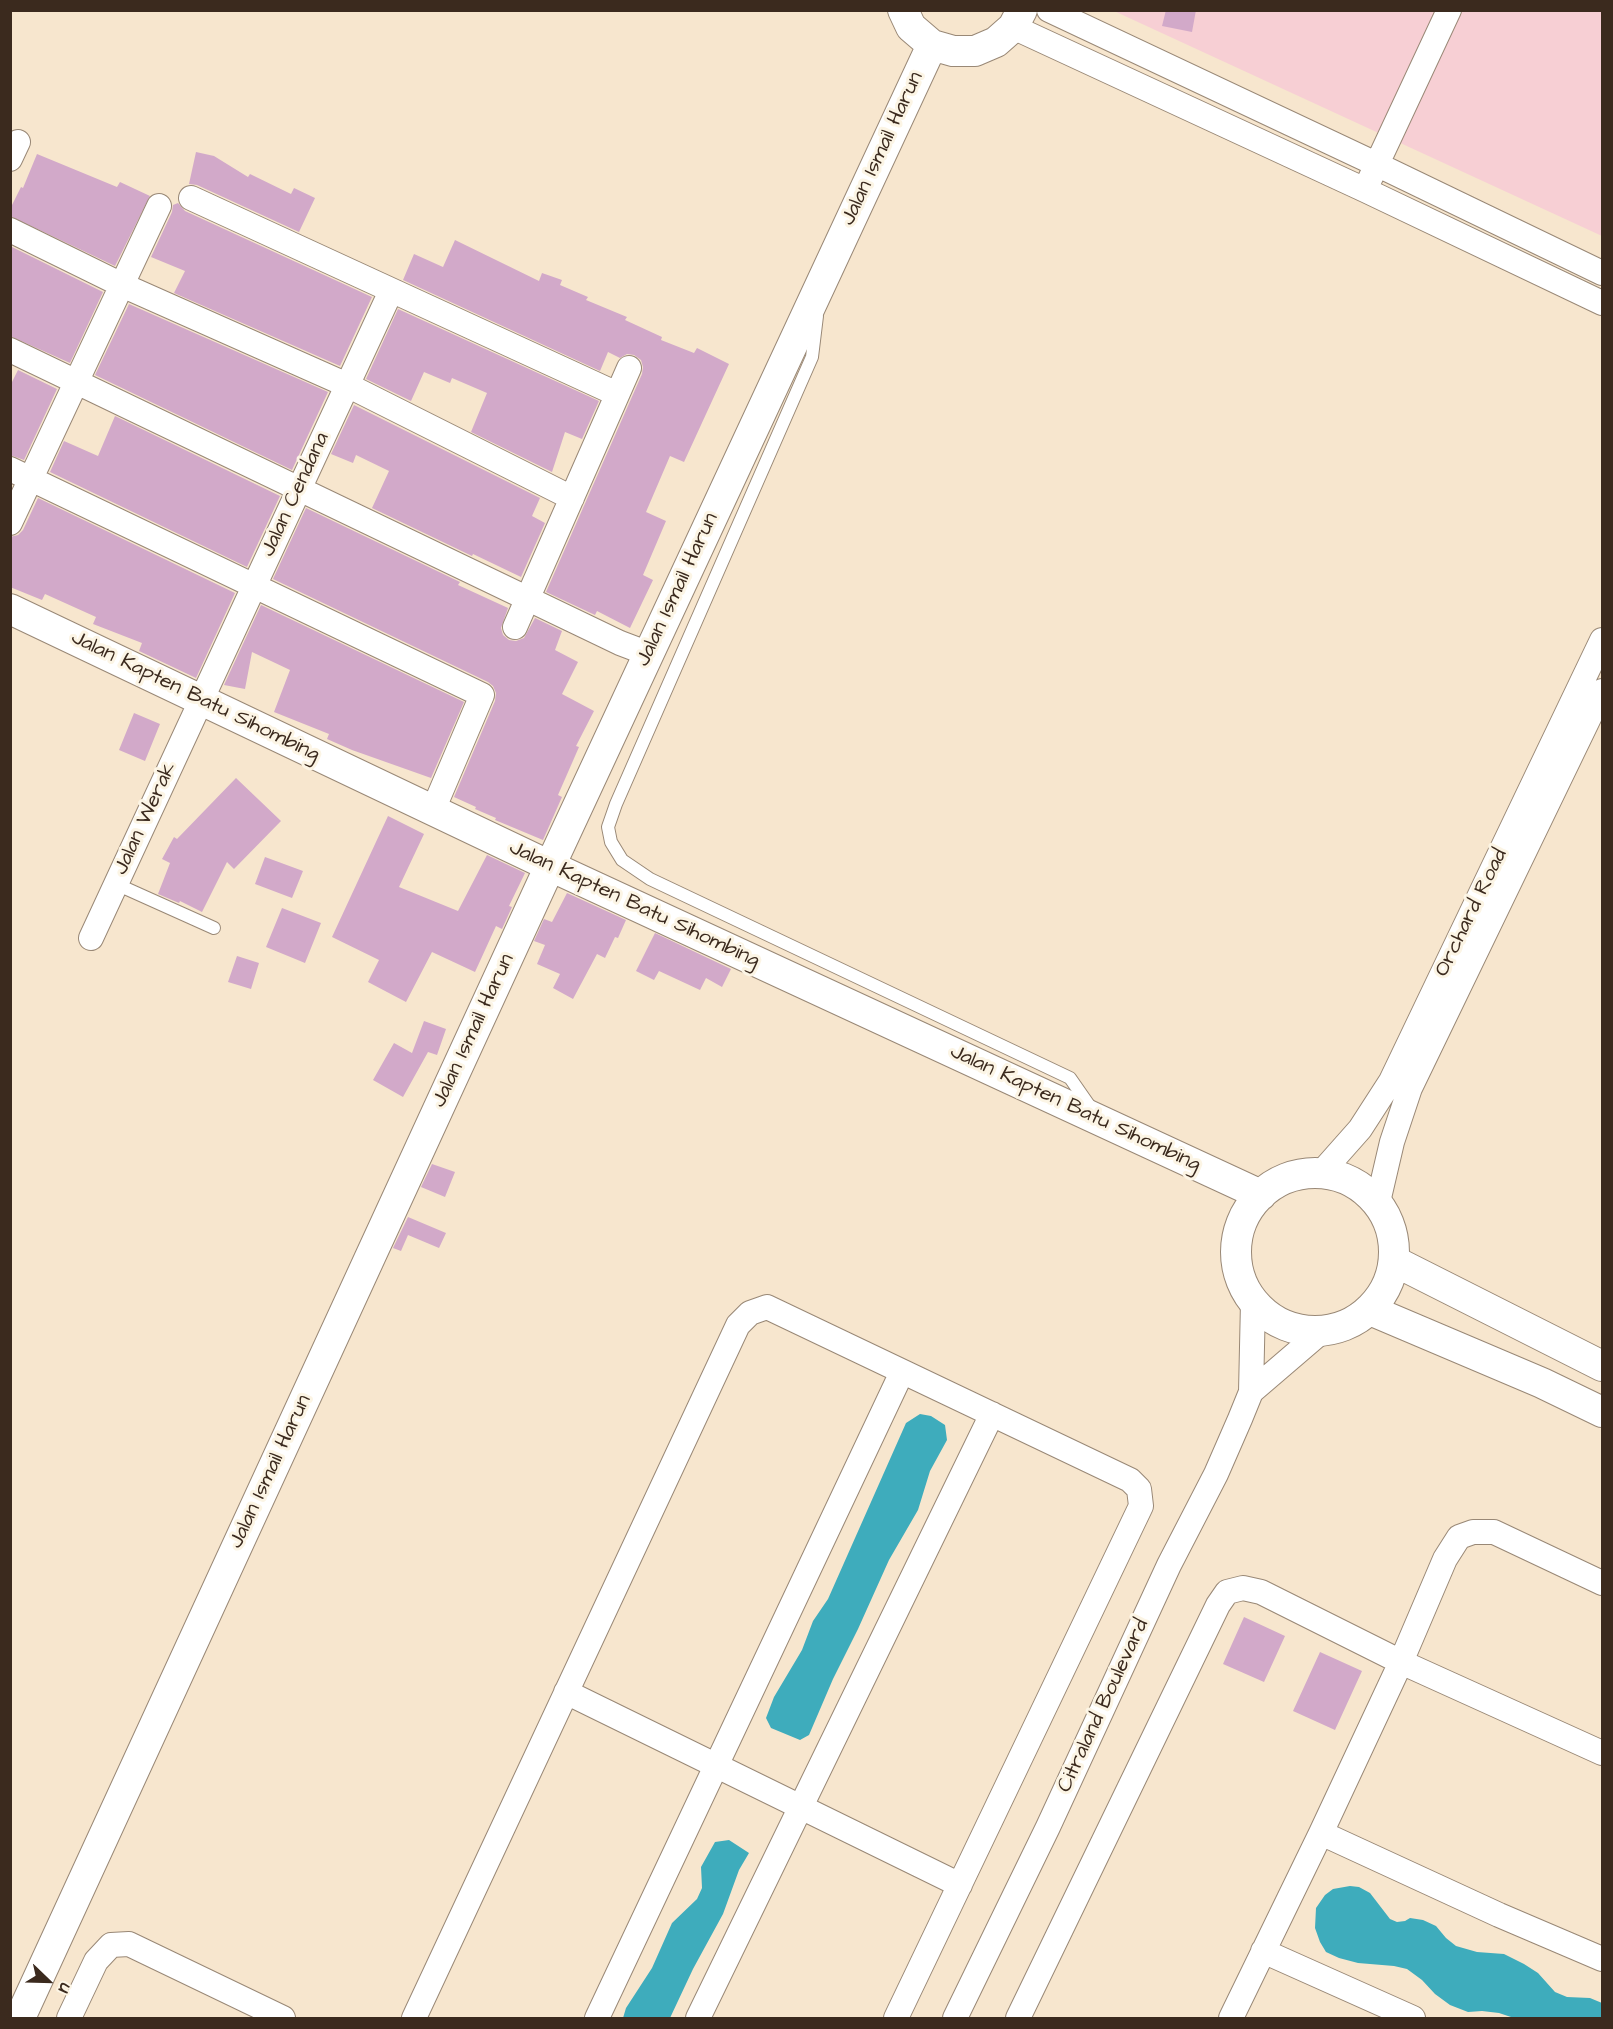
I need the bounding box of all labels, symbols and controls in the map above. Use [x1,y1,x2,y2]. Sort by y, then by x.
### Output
street label: Jalan Ismail Harun [836,68,930,230]
street label: Jalan Cendana [256,429,336,561]
street label: Jalan Ismail Harun [631,509,725,671]
street label: Jalan Kapten Batu Sihombing [67,626,323,768]
street label: Jalan Werak [109,759,183,879]
street label: Jalan Kapten Batu Sihombing [505,836,763,974]
street label: Orchard Road [1430,845,1514,981]
street label: Jalan Ismail Harun [427,950,521,1112]
street label: Jalan Kapten Batu Sihombing [946,1040,1204,1178]
street label: Jalan Ismail Harun [224,1391,318,1553]
street label: Citraland Boulevard [1053,1615,1155,1797]
north arrow [18,1951,78,2011]
text: U [53,1980,76,1996]

